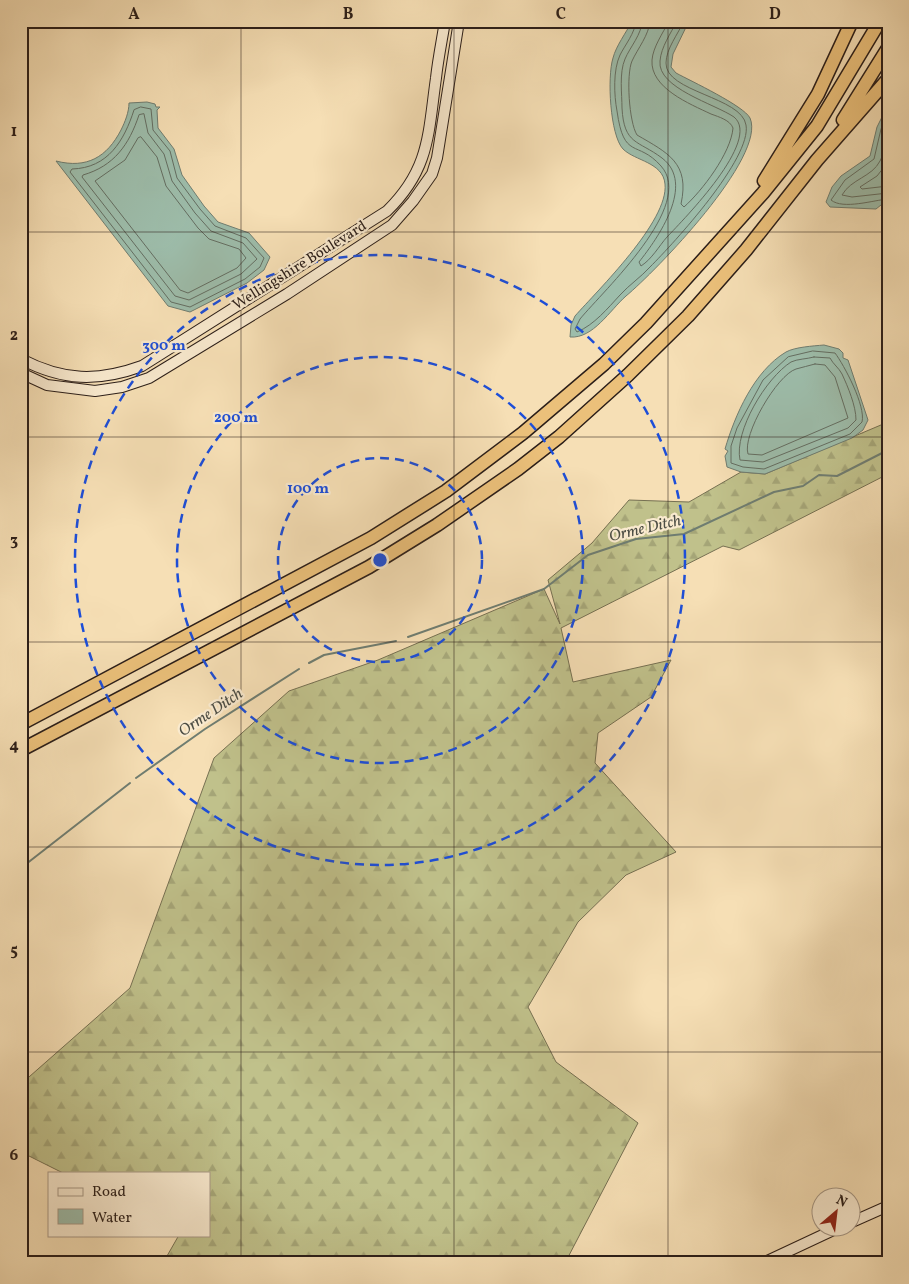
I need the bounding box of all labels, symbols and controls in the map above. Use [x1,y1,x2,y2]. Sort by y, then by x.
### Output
text: A [128,4,140,26]
text: B [343,4,354,26]
text: C [556,4,566,26]
text: D [769,4,781,26]
text: 1 [11,121,17,143]
street label: Wellingshire Boulevard [229,216,371,316]
text: 2 [10,325,18,347]
text: 300 m [142,336,186,357]
text: 200 m [214,408,258,429]
text: 100 m [287,479,330,500]
water label: Orme Ditch [607,510,683,548]
text: 3 [10,530,18,552]
centre of rings [371,551,389,569]
water label: Orme Ditch [174,683,248,743]
text: 4 [9,735,19,757]
text: 5 [10,940,18,962]
text: 6 [10,1145,19,1167]
legend [48,1172,210,1236]
text: Road [92,1182,126,1203]
north arrow [812,1186,862,1236]
text: N [832,1191,850,1213]
text: Water [92,1208,132,1229]

